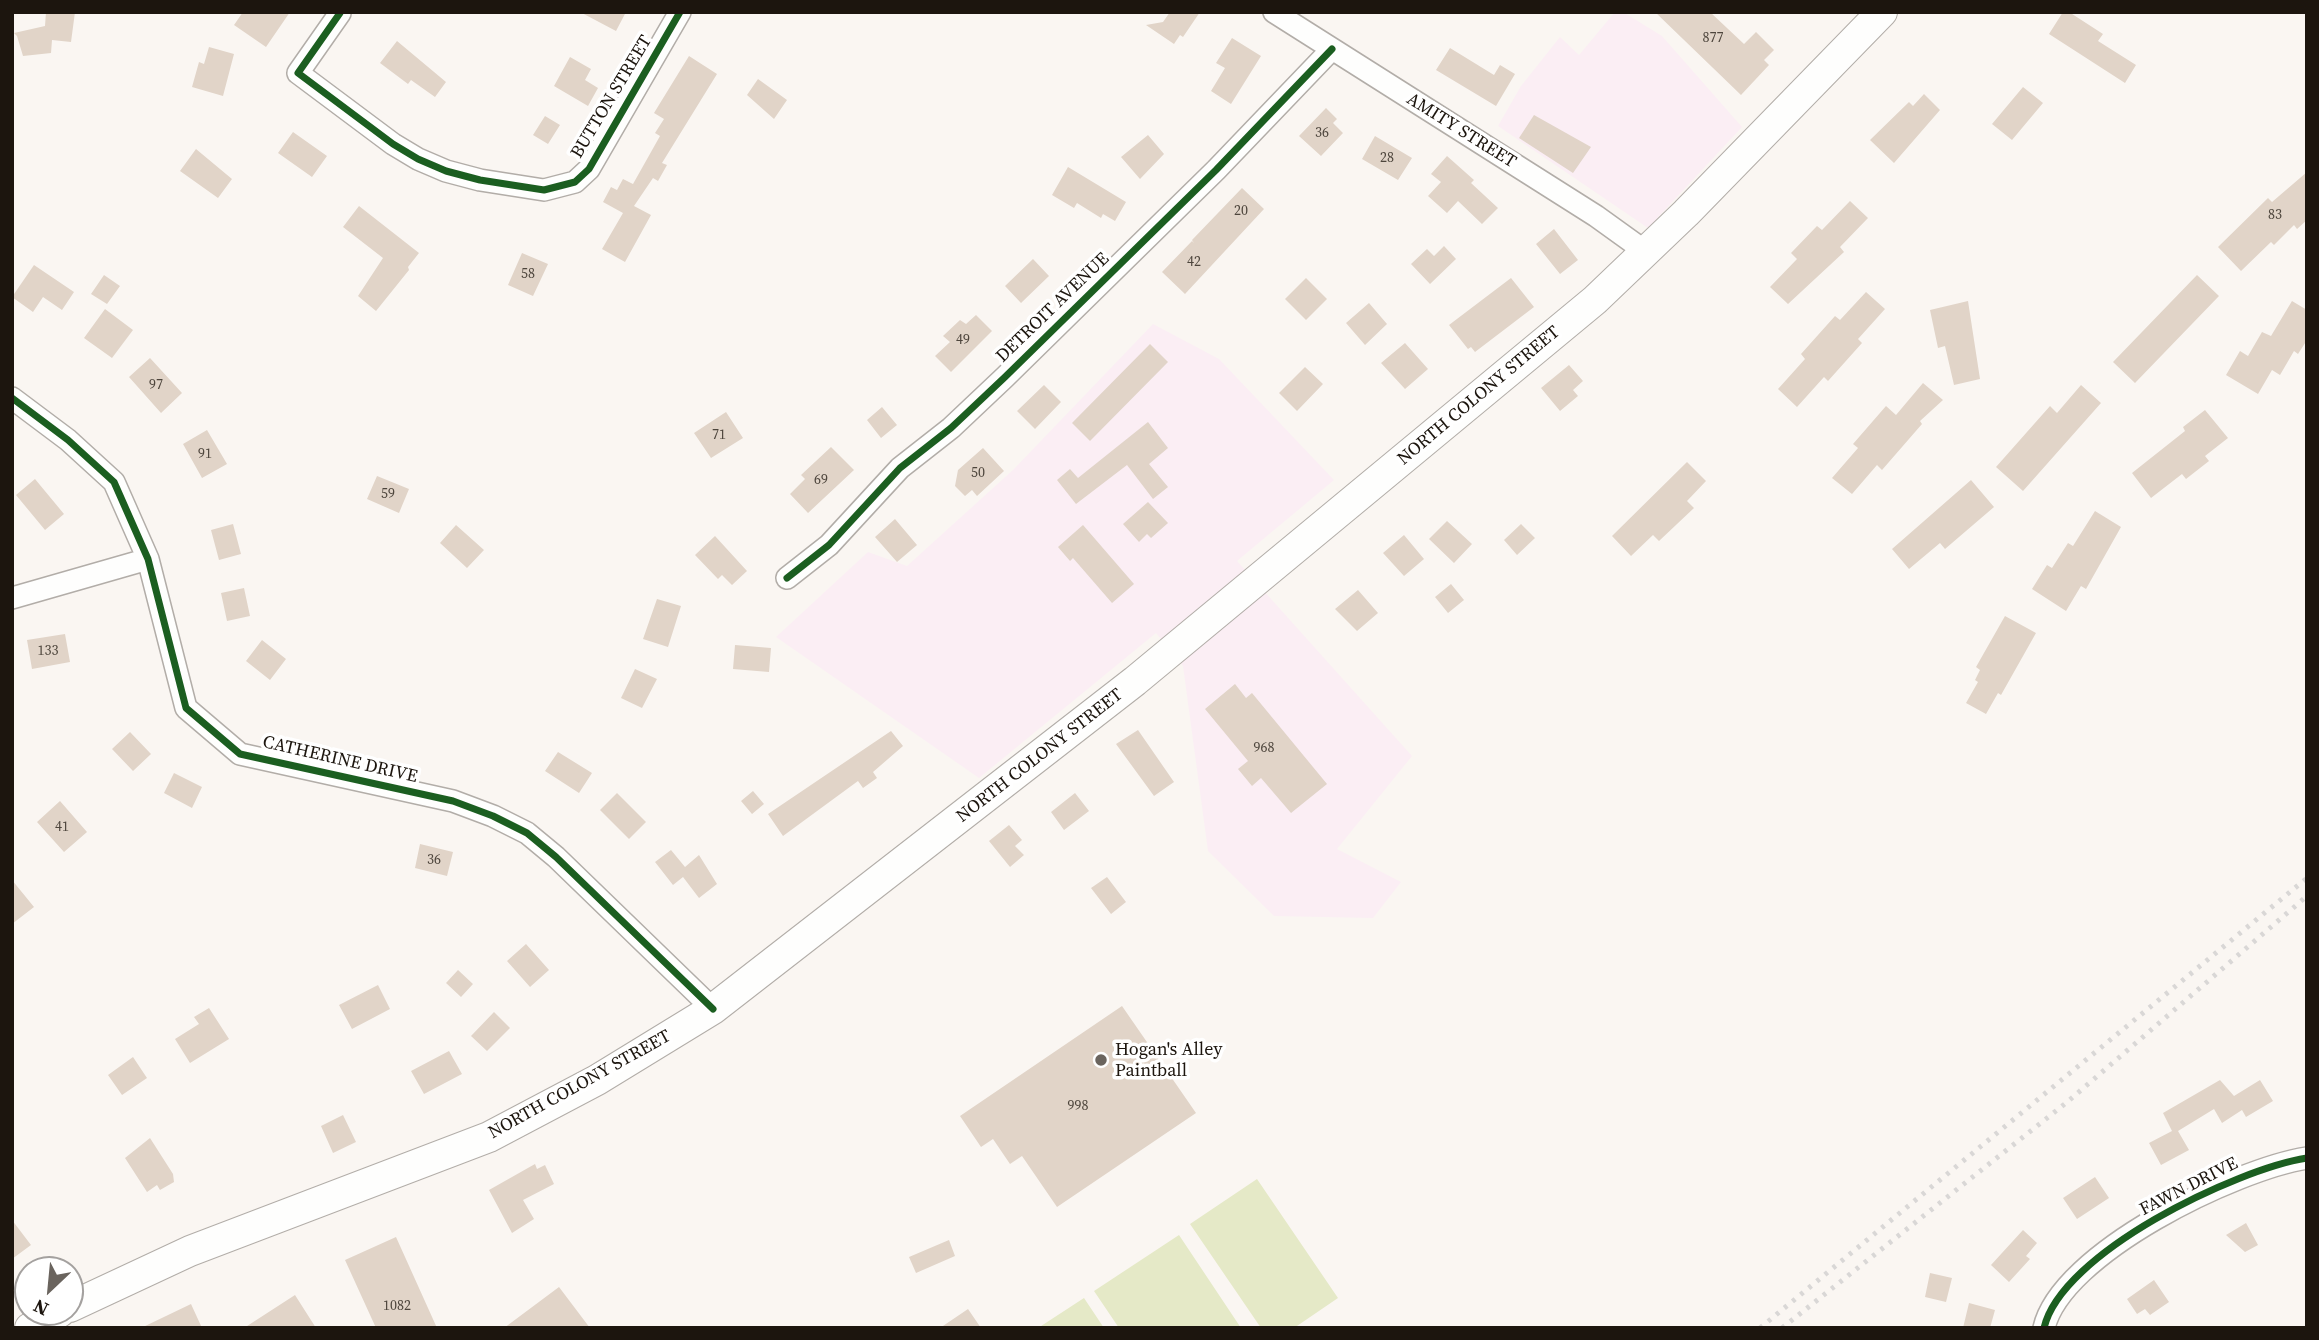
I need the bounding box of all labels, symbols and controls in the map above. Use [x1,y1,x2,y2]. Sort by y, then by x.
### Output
house number: 877 [1703,30,1723,46]
street label: BUTTON STREET [567,32,657,162]
street label: AMITY STREET [1402,89,1520,173]
house number: 36 [1315,125,1329,141]
house number: 28 [1380,150,1394,166]
house number: 20 [1234,203,1248,219]
house number: 83 [2268,207,2282,223]
street label: DETROIT AVENUE [992,249,1114,367]
house number: 42 [1187,254,1201,270]
house number: 58 [521,266,535,282]
street label: NORTH COLONY STREET [1394,322,1564,470]
house number: 49 [956,332,970,348]
house number: 97 [149,377,163,393]
house number: 71 [712,427,726,443]
house number: 91 [198,446,212,462]
house number: 50 [971,465,985,481]
house number: 69 [814,472,828,488]
house number: 59 [381,486,395,502]
house number: 133 [38,643,58,659]
street label: NORTH COLONY STREET [953,684,1127,828]
street label: CATHERINE DRIVE [260,732,420,788]
house number: 968 [1254,740,1274,756]
house number: 41 [55,819,69,835]
house number: 36 [427,852,441,868]
street label: NORTH COLONY STREET [485,1026,675,1144]
place label: Hogan's Alley Paintball [1115,1039,1222,1082]
marker: Hogan's Alley Paintball [1093,1052,1109,1068]
house number: 998 [1068,1098,1088,1114]
street label: FAWN DRIVE [2136,1153,2242,1221]
north arrow [14,1256,84,1326]
text: N [29,1293,53,1323]
house number: 1082 [383,1298,411,1314]

